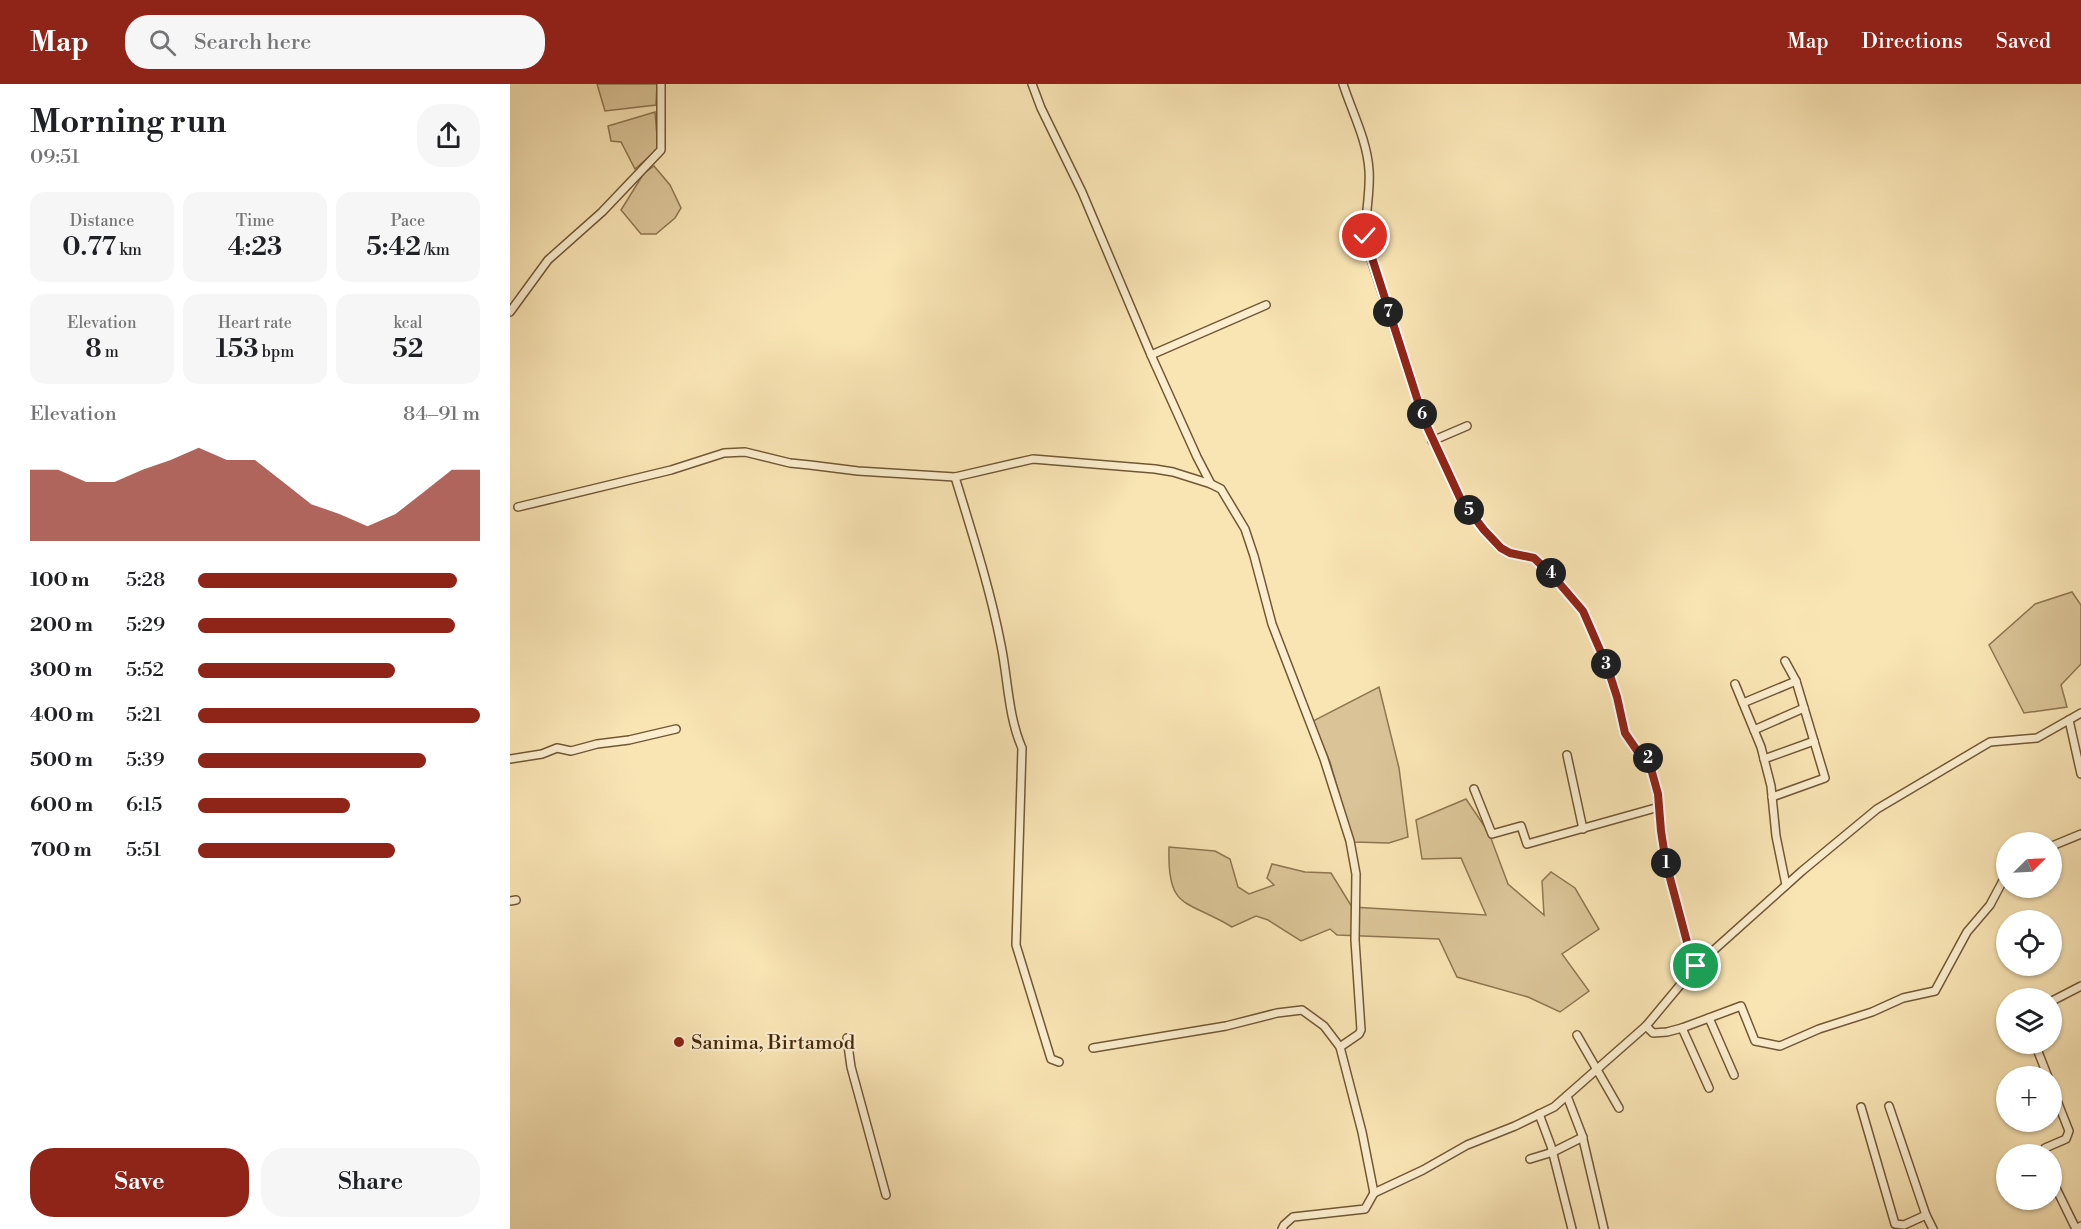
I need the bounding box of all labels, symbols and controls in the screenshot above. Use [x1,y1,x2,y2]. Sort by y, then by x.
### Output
search box [125,15,545,69]
text: Map [30,25,89,60]
icon: search [146,26,179,59]
text: Search here [194,29,311,56]
text: Map [1787,29,1829,55]
text: Directions [1862,29,1963,55]
text: Saved [1996,29,2051,55]
text: Morning run [30,102,227,143]
button: share [417,104,480,167]
text: 09:51 [30,145,80,170]
pin [1339,210,1390,261]
text: Distance [70,211,134,231]
text: Time [236,211,274,231]
text: Pace [391,211,425,231]
icon: check [1348,219,1381,252]
text: 0.77 [62,231,116,263]
text: 4:23 [228,231,282,263]
text: 5:42 [366,231,421,263]
text: km [116,240,142,260]
text: /km [421,240,450,260]
pin: 7 [1373,297,1403,327]
text: 7 [1383,302,1393,322]
text: Elevation [67,313,137,333]
text: Heart rate [218,313,292,333]
text: kcal [393,313,423,333]
text: 8 [85,333,102,365]
text: 153 [216,333,259,365]
text: 52 [392,333,424,365]
text: m [102,342,119,362]
text: bpm [259,342,294,362]
pin: 6 [1407,399,1437,429]
text: Elevation [30,402,117,427]
text: 84–91 m [403,402,480,427]
text: 6 [1417,404,1427,424]
pin: 5 [1454,495,1484,525]
text: 5 [1464,500,1474,520]
pin: 4 [1536,558,1566,588]
text: 4 [1546,563,1556,583]
text: 100 m [30,568,89,593]
text: 5:28 [126,568,165,593]
text: 200 m [30,613,93,638]
text: 5:29 [126,613,165,638]
pin: 3 [1591,649,1621,679]
text: 3 [1601,654,1611,674]
text: 300 m [30,658,93,683]
text: 5:52 [126,658,164,683]
text: 400 m [30,703,94,728]
text: 5:21 [126,703,162,728]
pin: 2 [1633,743,1663,773]
text: 500 m [30,748,93,773]
text: 5:39 [126,748,165,773]
text: 2 [1643,748,1653,768]
text: 600 m [30,793,93,818]
text: 6:15 [126,793,162,818]
north arrow [1996,832,2062,898]
map controls [1996,832,2062,1210]
text: 700 m [30,838,92,863]
text: 5:51 [126,838,161,863]
pin: 1 [1651,848,1681,878]
text: 1 [1662,853,1670,873]
button: locate [1996,910,2062,976]
pin [1670,940,1721,991]
icon: arrive [1679,949,1712,982]
button: layers [1996,988,2062,1054]
place label: Sanima, Birtamod [691,1031,856,1056]
marker: Sanima, Birtamod [672,1035,686,1049]
button: + [1996,1066,2062,1132]
button: − [1996,1144,2062,1210]
button: Save [30,1148,249,1217]
button: Share [261,1148,480,1217]

